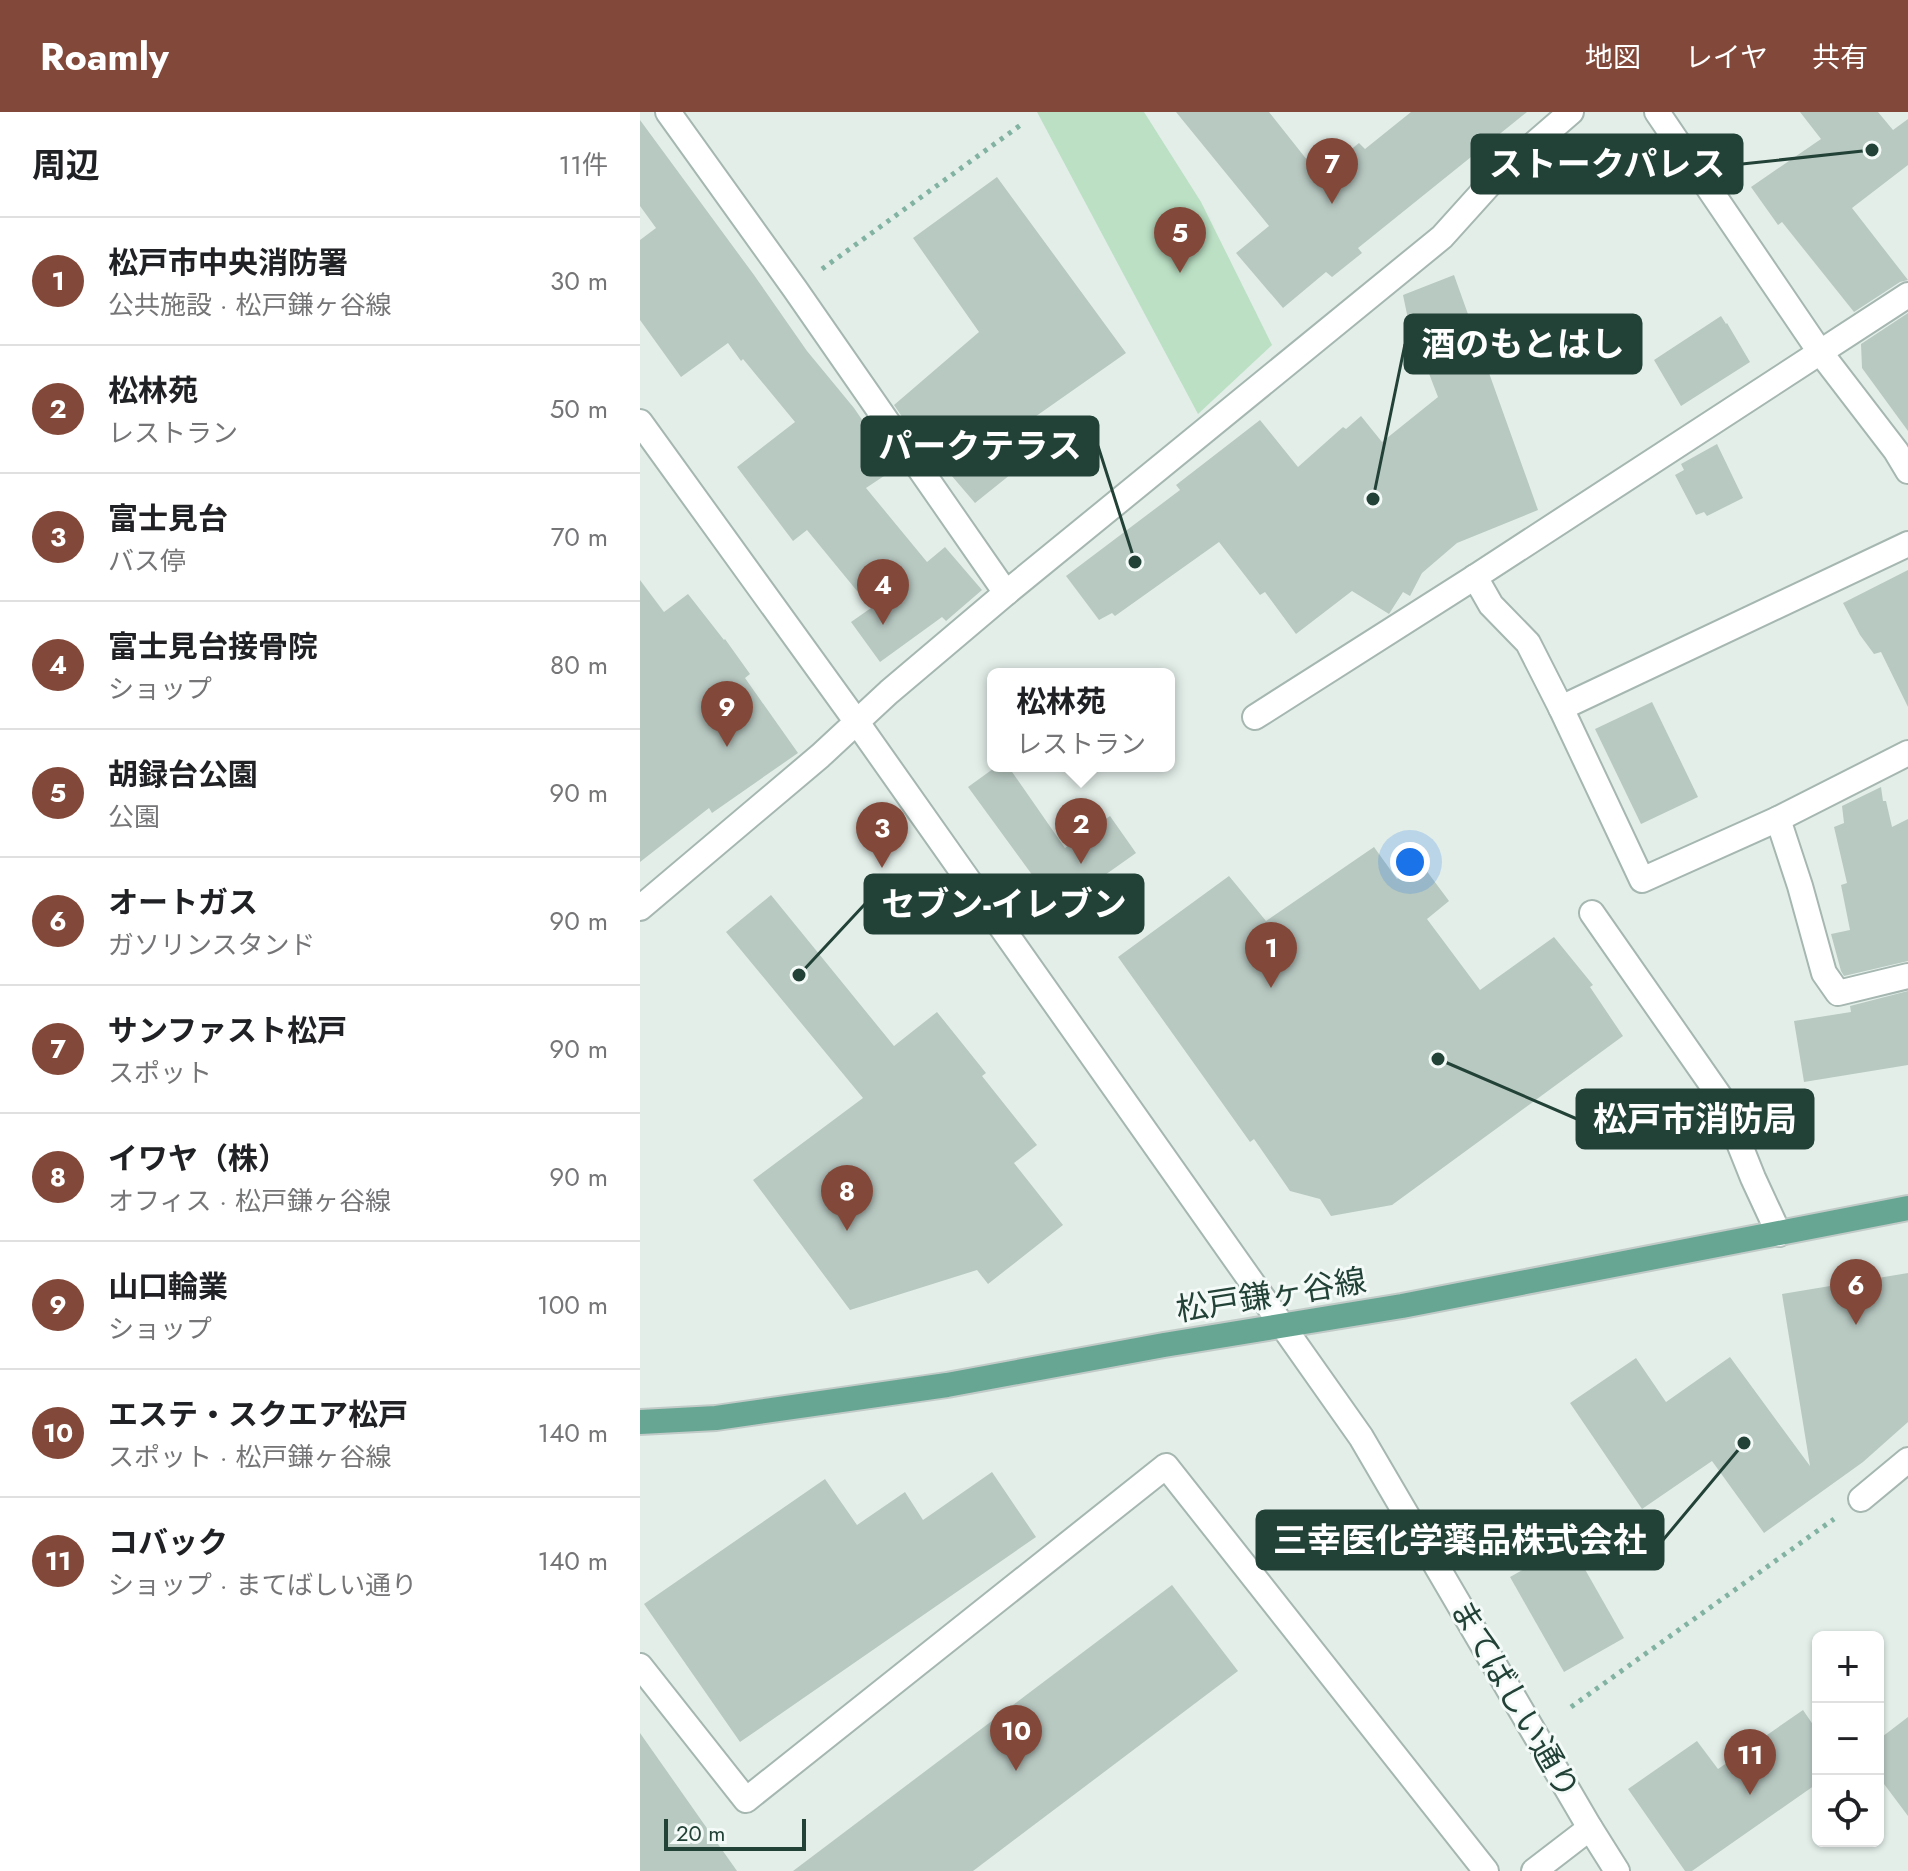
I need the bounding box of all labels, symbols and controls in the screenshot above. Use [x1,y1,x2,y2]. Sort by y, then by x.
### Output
text: Roamly [40,29,169,84]
text: 地図 [1585,37,1641,78]
text: レイヤ [1685,37,1768,78]
text: 共有 [1812,37,1868,78]
callout: ストークパレス [1472,135,1742,193]
pin: 7 [1306,138,1358,204]
text: ストークパレス [1489,140,1725,189]
text: 周辺 [32,141,100,190]
text: 11件 [559,146,608,184]
pin: 5 [1154,207,1206,273]
text: 松戸市中央消防署 [108,241,348,284]
text: 1 [51,262,65,300]
text: 30 m [550,262,608,300]
text: 公共施設 · 松戸鎌ヶ谷線 [108,286,391,324]
callout: 酒のもとはし [1405,315,1641,373]
text: 酒のもとはし [1421,320,1625,369]
text: 松林苑 [108,369,198,412]
text: 2 [49,390,67,428]
text: 50 m [550,390,608,428]
text: レストラン [108,414,238,452]
callout: パークテラス [862,417,1098,475]
text: パークテラス [878,422,1082,471]
text: 富士見台 [108,497,228,540]
text: 3 [50,518,66,556]
text: 70 m [551,518,608,556]
text: バス停 [108,542,186,580]
pin: 4 [857,559,909,625]
text: 富士見台接骨院 [108,625,318,668]
text: 4 [49,646,67,684]
text: 80 m [550,646,608,684]
popup [987,668,1175,772]
text: ショップ [108,670,212,708]
text: 松林苑 [1016,680,1106,723]
pin: 9 [701,681,753,747]
text: レストラン [1016,725,1146,763]
text: 胡録台公園 [108,753,258,796]
text: 5 [50,774,66,812]
text: 90 m [549,774,608,812]
text: 公園 [108,798,160,836]
pin: 2 [1055,798,1107,864]
pin: 3 [856,802,908,868]
your location [1390,842,1430,882]
callout: セブン-イレブン [865,875,1143,933]
text: セブン-イレブン [881,880,1127,929]
text: オートガス [108,881,258,924]
text: 6 [49,902,67,940]
text: 90 m [549,902,608,940]
pin: 1 [1245,922,1297,988]
text: ガソリンスタンド [108,926,315,964]
text: サンファスト松戸 [108,1009,347,1052]
text: 7 [50,1030,66,1068]
text: 90 m [549,1030,608,1068]
text: スポット [108,1054,212,1092]
callout: 松戸市消防局 [1577,1090,1813,1148]
text: 松戸市消防局 [1593,1095,1797,1144]
text: イワヤ（株） [108,1137,288,1180]
text: 8 [50,1158,66,1196]
text: 90 m [549,1158,608,1196]
pin: 8 [821,1165,873,1231]
text: オフィス · 松戸鎌ヶ谷線 [108,1182,391,1220]
street label: 松戸鎌ヶ谷線 [1173,1257,1369,1333]
pin: 6 [1830,1259,1882,1325]
text: 山口輪業 [108,1265,228,1308]
text: 9 [49,1286,67,1324]
text: 100 m [537,1286,608,1324]
text: ショップ [108,1310,212,1348]
text: エステ・スクエア松戸 [108,1393,408,1436]
text: 10 [43,1414,73,1452]
text: 140 m [537,1414,608,1452]
text: スポット · 松戸鎌ヶ谷線 [108,1438,391,1476]
callout: 三幸医化学薬品株式会社 [1257,1511,1663,1569]
text: 三幸医化学薬品株式会社 [1273,1516,1647,1565]
text: コバック [108,1521,228,1564]
text: 11 [45,1542,71,1580]
text: 140 m [537,1542,608,1580]
text: ショップ · まてばしい通り [108,1566,417,1604]
street label: まてばしい通り [1439,1591,1591,1807]
map controls [1812,1631,1884,1847]
button: + [1812,1631,1884,1703]
button: − [1812,1703,1884,1775]
pin: 10 [990,1705,1042,1771]
pin: 11 [1724,1729,1776,1795]
button: locate [1812,1775,1884,1847]
scale bar [664,1815,806,1851]
text: 20 m [676,1817,725,1849]

